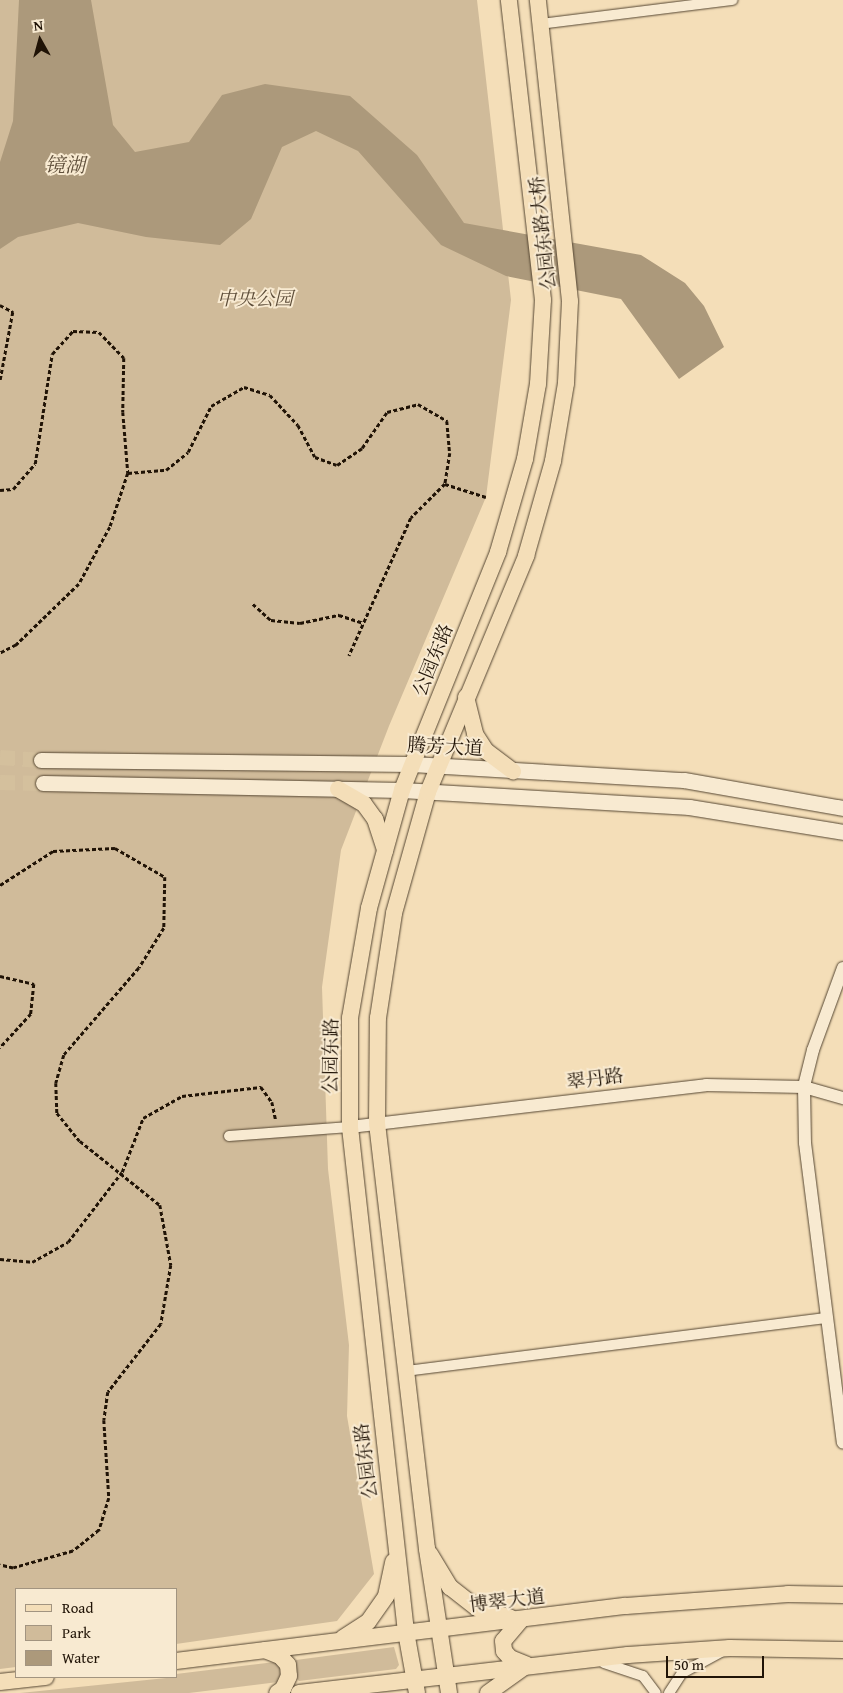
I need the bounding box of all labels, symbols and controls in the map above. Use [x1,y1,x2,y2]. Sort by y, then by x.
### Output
north arrow [15,15,65,65]
text: N [32,15,44,36]
water label: 镜湖 [45,152,85,176]
street label: 公园东路大桥 [526,175,560,291]
park label: 中央公园 [217,288,293,310]
street label: 公园东路 [408,620,458,700]
street label: 腾芳大道 [406,734,484,760]
street label: 公园东路 [319,1018,343,1094]
street label: 翠丹路 [565,1064,625,1094]
street label: 公园东路 [350,1422,382,1500]
street label: 博翠大道 [468,1585,546,1617]
legend [15,1588,178,1678]
text: Road [62,1597,93,1618]
text: Park [62,1622,91,1643]
scale bar [668,1646,766,1678]
text: Water [62,1647,100,1668]
text: 50 m [674,1654,704,1675]

